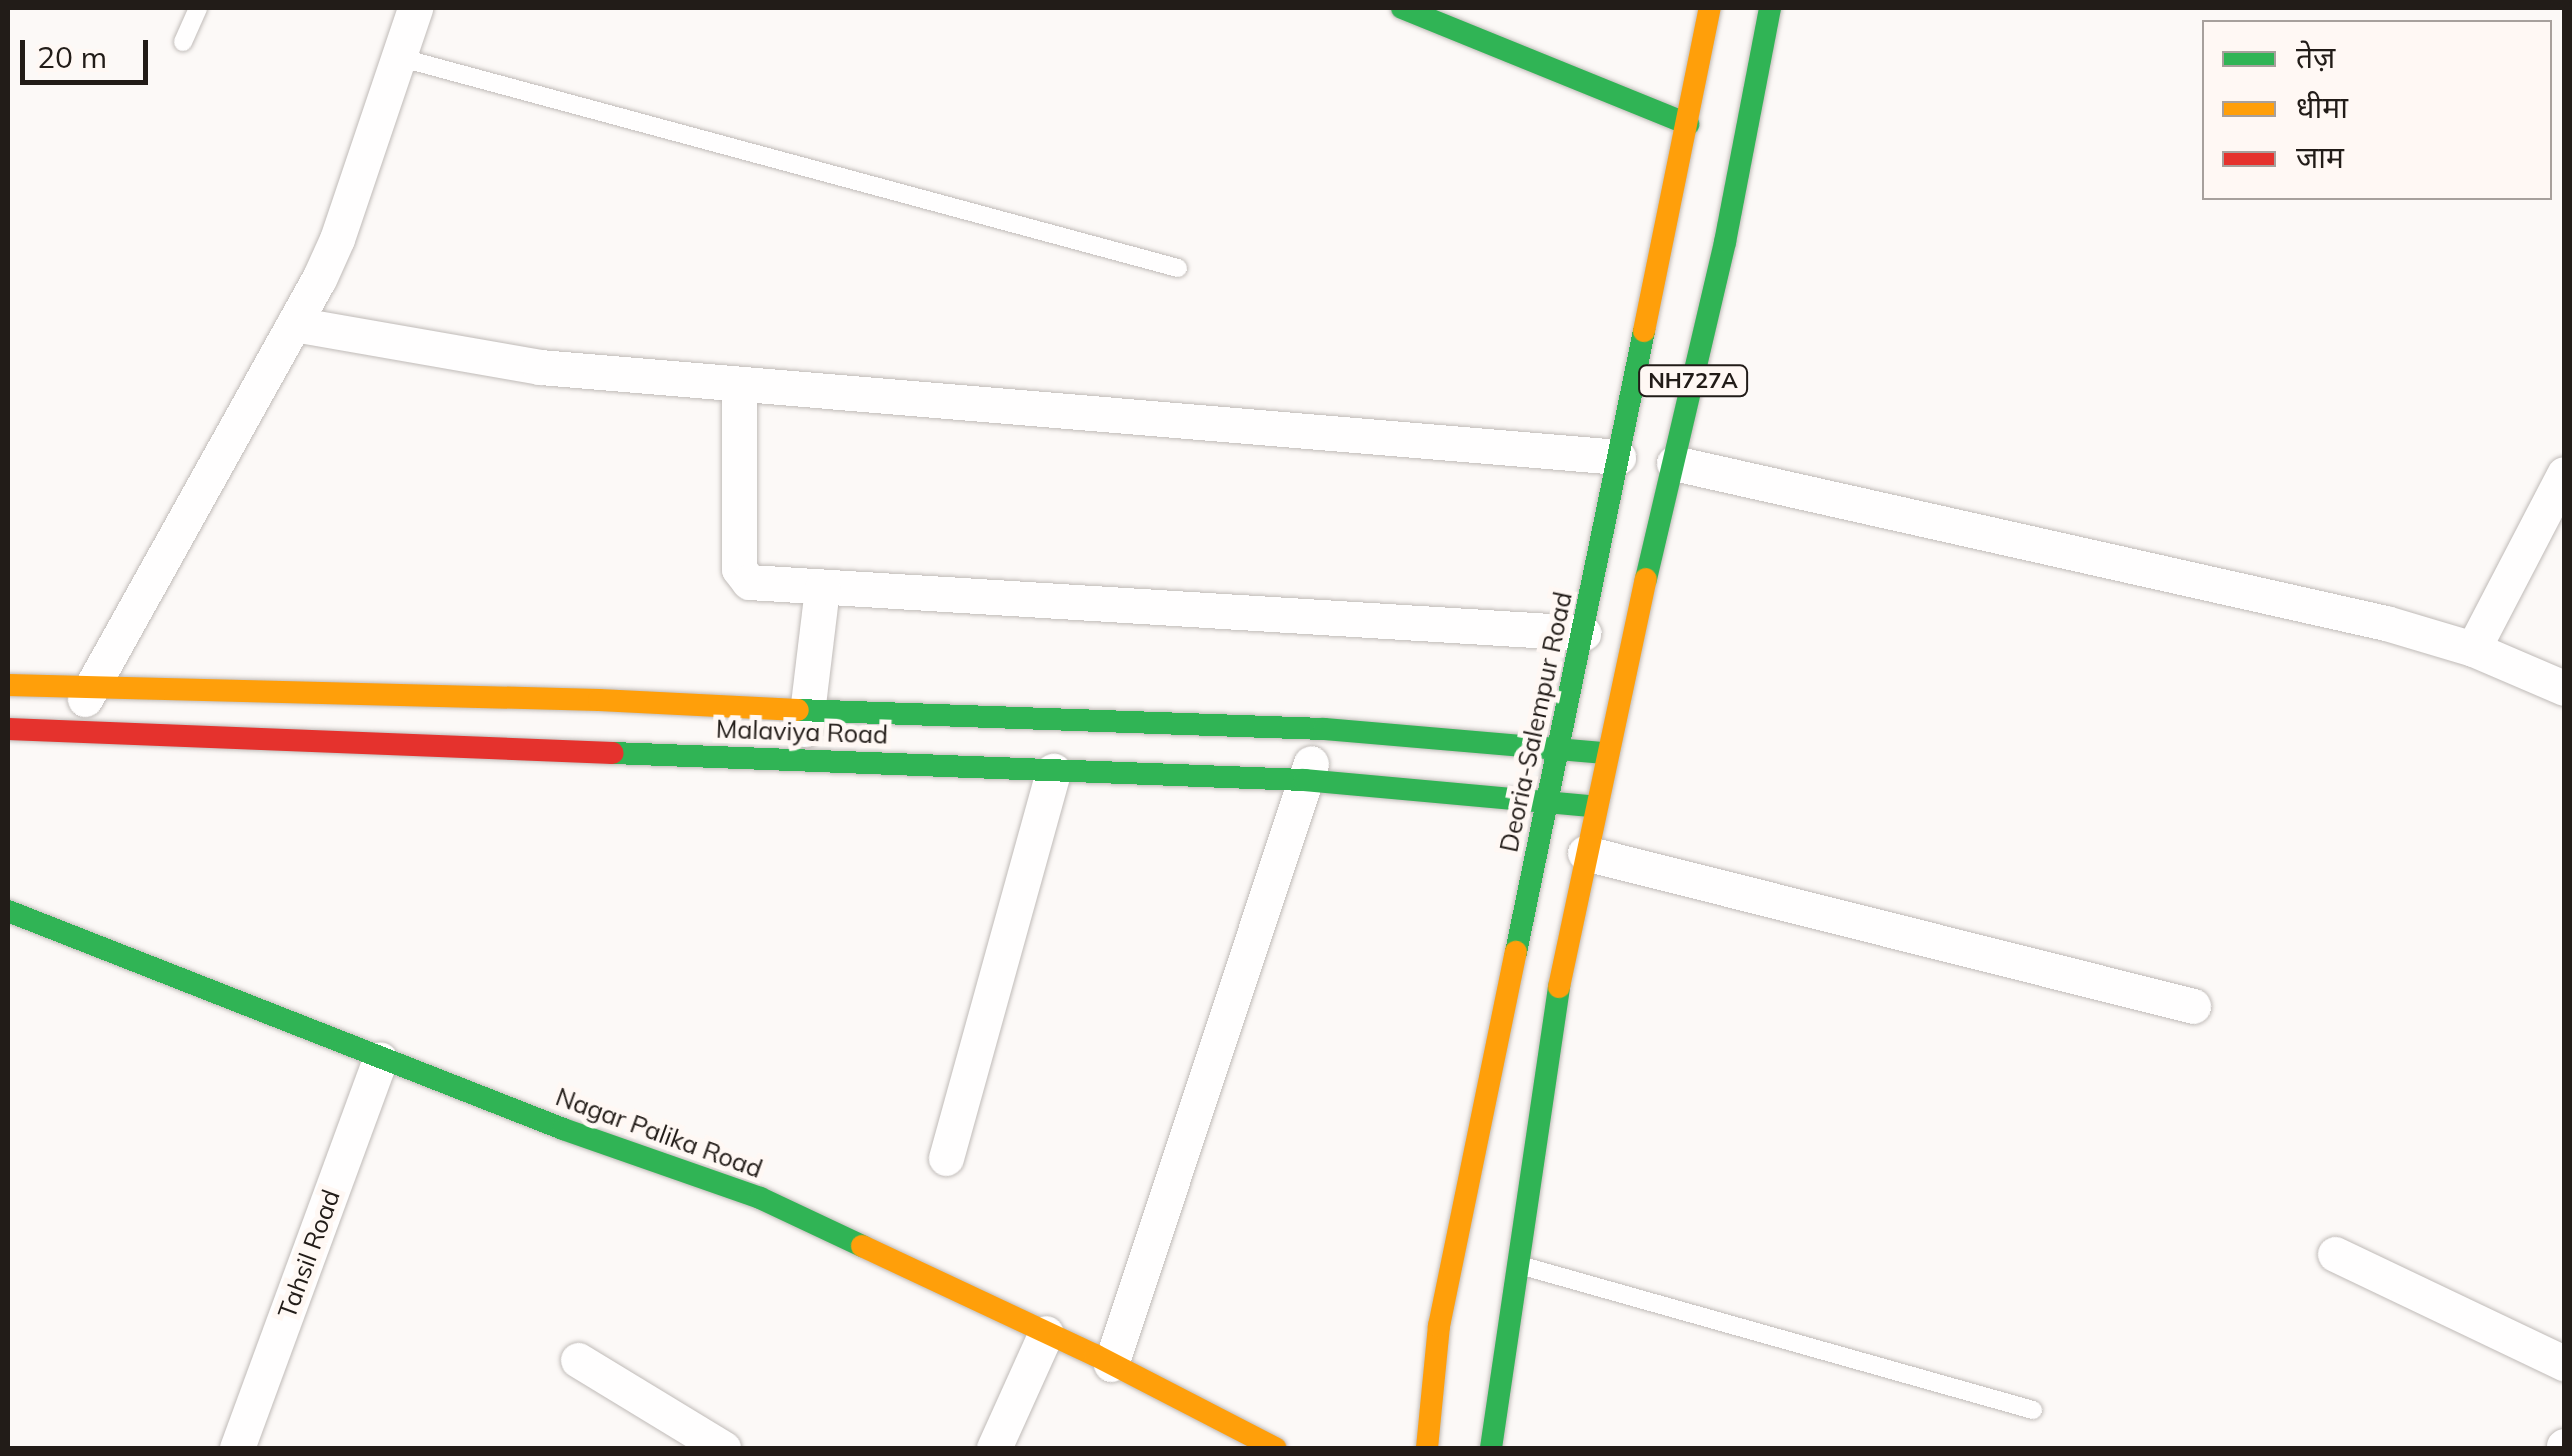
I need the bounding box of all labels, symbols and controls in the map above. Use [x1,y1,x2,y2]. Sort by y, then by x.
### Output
scale bar [25,20,152,82]
legend [2202,20,2552,200]
text: 20 m [37,38,107,76]
text: तेज़ [2296,38,2335,76]
text: धीमा [2296,88,2348,126]
text: जाम [2296,138,2344,176]
road number: NH727A [1638,364,1748,398]
street label: Deoria-Salempur Road [1494,589,1578,855]
street label: Malaviya Road [715,714,889,750]
street label: Nagar Palika Road [552,1082,766,1184]
street label: Tahsil Road [272,1185,346,1323]

